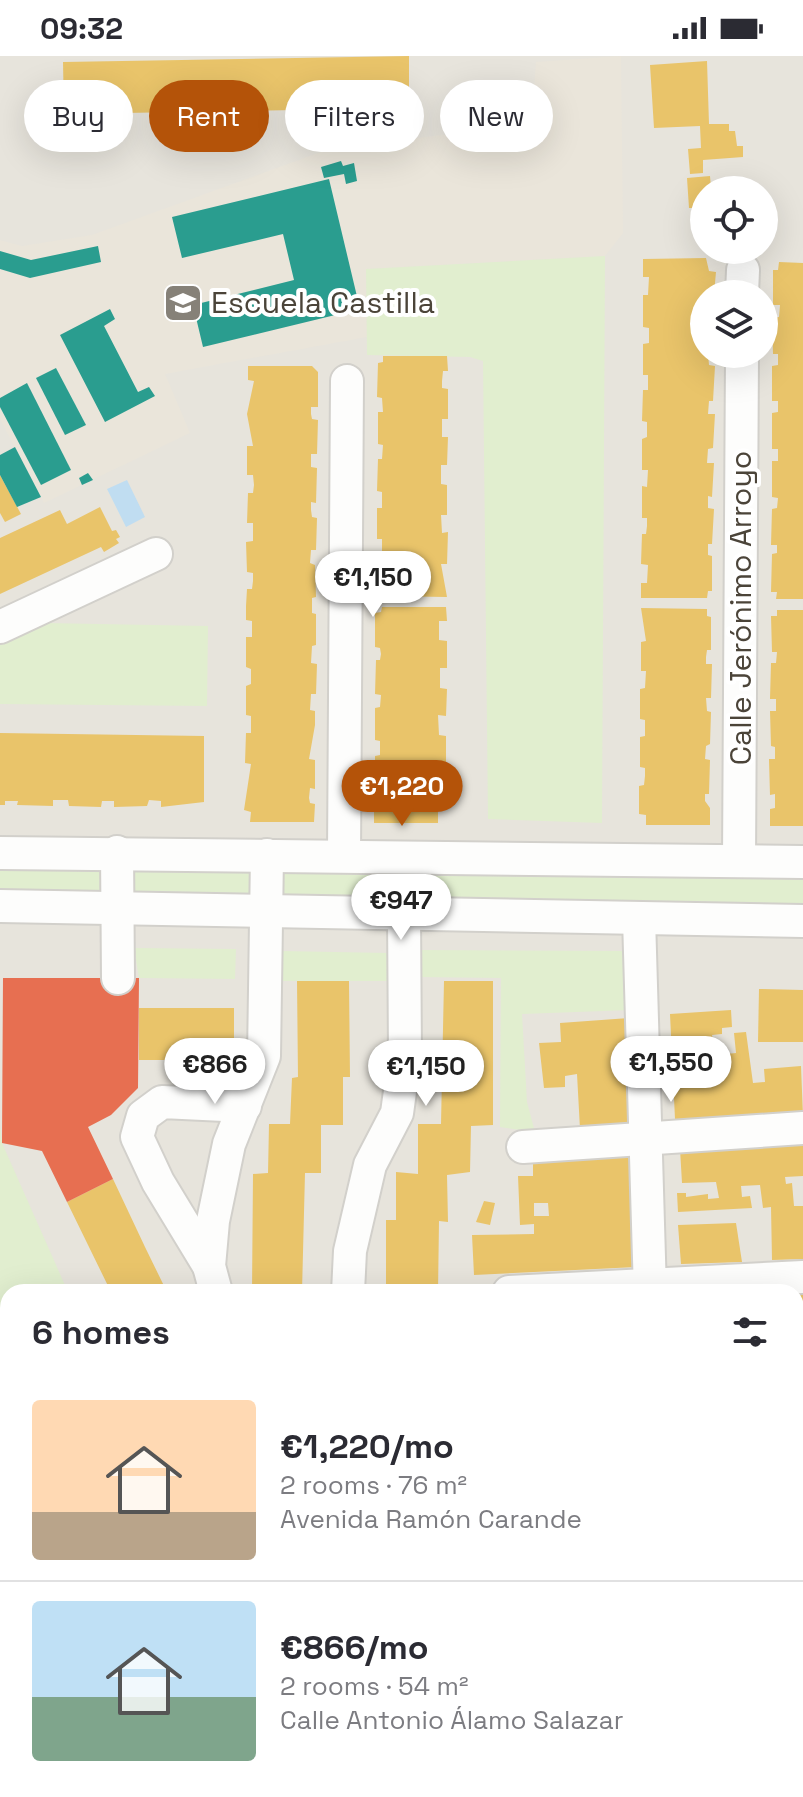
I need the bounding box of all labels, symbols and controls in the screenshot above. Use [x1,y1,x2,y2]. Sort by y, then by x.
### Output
text: 09:32 [40,9,123,48]
chip: Buy [24,80,133,152]
chip: Rent [149,80,269,152]
chip: Filters [285,80,424,152]
chip: New [440,80,553,152]
map controls [690,176,778,368]
button: locate [690,176,778,264]
button: layers [690,280,778,368]
school or university icon: Escuela Castilla [162,282,204,324]
place label: Escuela Castilla [211,283,435,322]
street label: Calle Jerónimo Arroyo [721,451,760,765]
pin: €1,150 [308,551,438,619]
text: €1,150 [333,560,413,594]
pin: €1,220 [337,760,467,828]
text: €1,220 [360,769,444,803]
pin: €947 [354,874,448,942]
text: €947 [369,883,433,917]
pin: €1,550 [606,1036,736,1104]
pin: €866 [168,1038,262,1106]
pin: €1,150 [361,1040,491,1108]
text: €1,550 [628,1045,714,1079]
text: €866 [182,1047,248,1081]
text: €1,150 [386,1049,466,1083]
icon: filters [728,1310,772,1354]
text: 6 homes [32,1311,170,1354]
text: €1,220/mo [280,1425,454,1468]
icon: home [96,1432,192,1528]
text: 2 rooms · 76 m² [280,1468,467,1502]
text: Avenida Ramón Carande [280,1502,582,1536]
text: €866/mo [280,1626,429,1669]
icon: home [96,1633,192,1729]
text: 2 rooms · 54 m² [280,1669,469,1703]
text: Calle Antonio Álamo Salazar [280,1703,624,1737]

